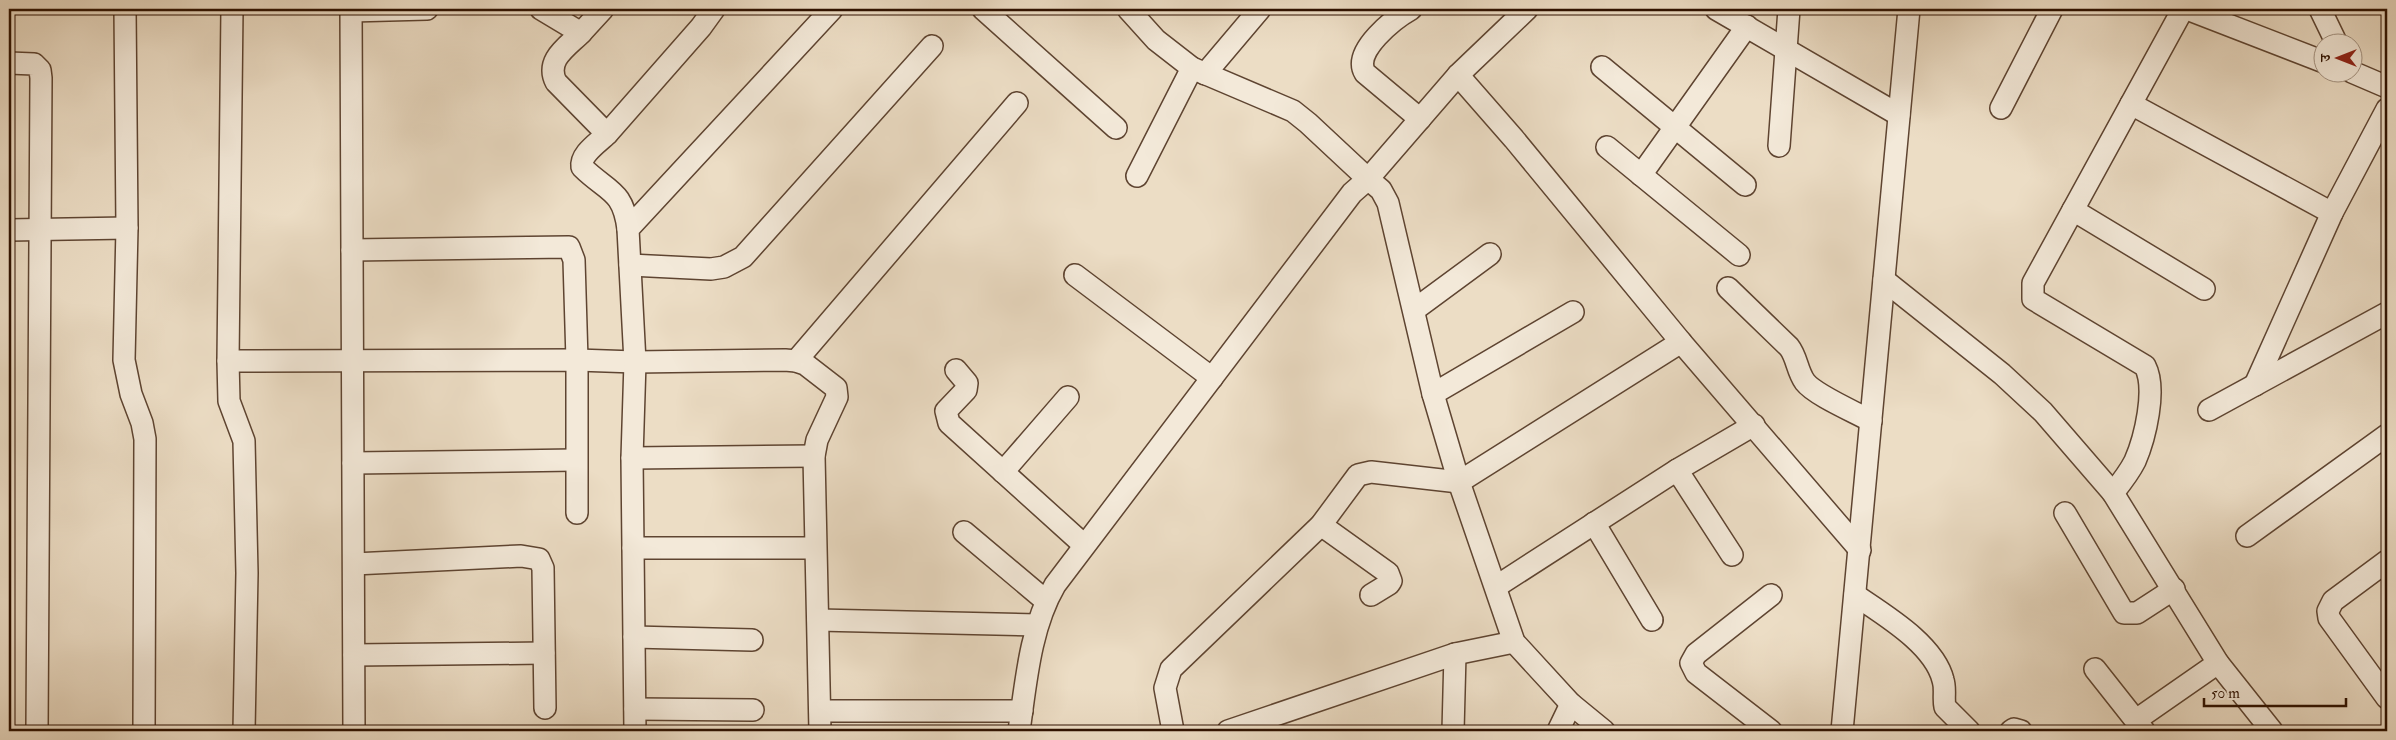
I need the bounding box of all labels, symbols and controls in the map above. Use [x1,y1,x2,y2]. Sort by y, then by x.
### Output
north arrow [2314,32,2364,82]
text: उ [2317,54,2334,63]
scale bar [2204,675,2346,707]
text: 50 m [2211,684,2240,703]

